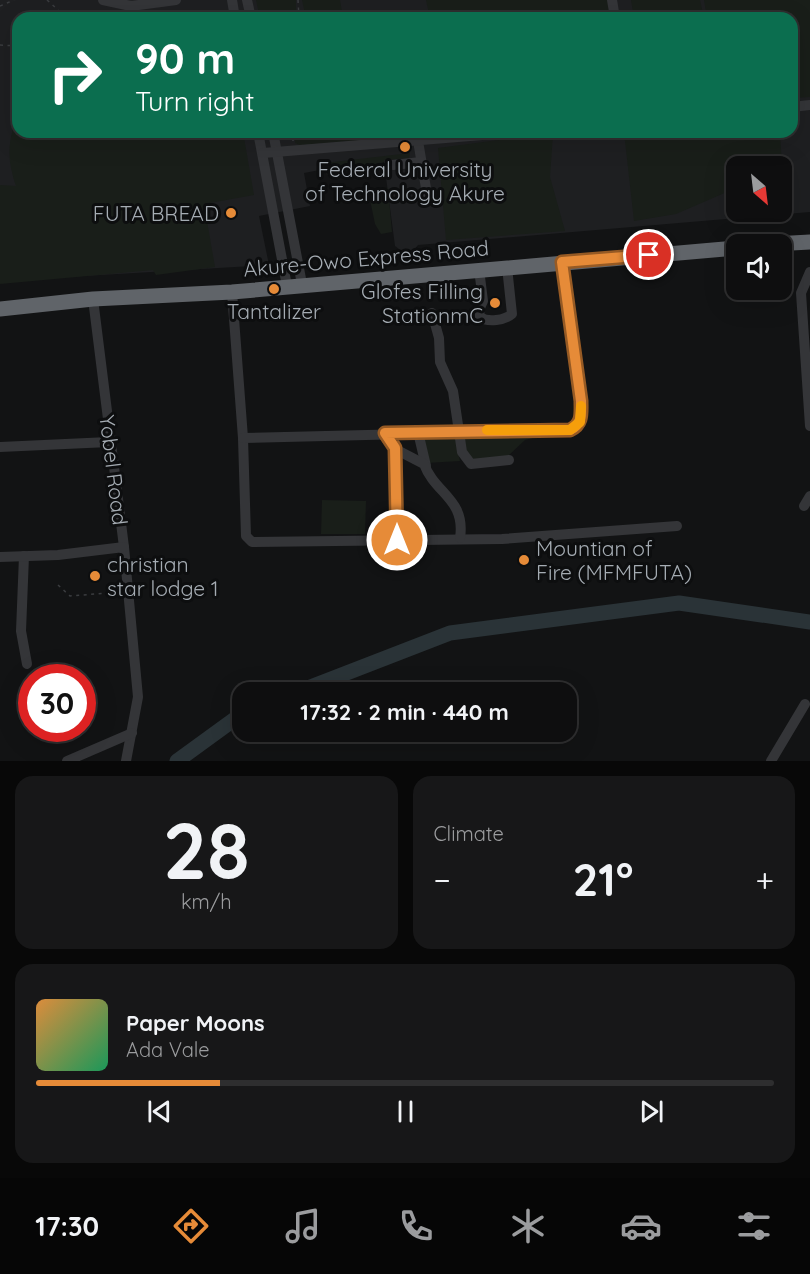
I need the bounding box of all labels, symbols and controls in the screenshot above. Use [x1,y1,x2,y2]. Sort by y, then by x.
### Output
text: 90 m [135,32,235,85]
icon: right [36,36,114,114]
text: Turn right [135,84,254,118]
marker: Federal University of Technology Akure [398,140,412,154]
place label: Federal University of Technology Akure [305,156,505,206]
north arrow [726,156,792,222]
map controls [726,156,792,300]
place label: FUTA BREAD [93,200,219,226]
marker: FUTA BREAD [224,206,238,220]
pin [623,229,674,280]
street label: Akure-Owo Express Road [242,234,490,282]
button: sound [726,234,792,300]
icon: arrive [632,238,665,271]
place label: Glofes Filling StationmC [361,278,483,328]
marker: Tantalizer [267,282,281,296]
marker: Glofes Filling StationmC [488,296,502,310]
place label: Tantalizer [227,298,321,324]
street label: Yobel Road [94,413,134,527]
position arrow [365,508,429,572]
place label: Mountian of Fire (MFMFUTA) [536,535,692,585]
place label: christian star lodge 1 [107,551,219,601]
marker: Mountian of Fire (MFMFUTA) [517,553,531,567]
marker: christian star lodge 1 [88,569,102,583]
speed limit sign: 30 [18,664,96,742]
text: 17:32 · 2 min · 440 m [300,698,509,726]
text: 28 [163,801,250,899]
text: Climate [434,821,504,846]
text: 21° [573,851,633,907]
text: − [434,859,451,900]
text: + [755,859,774,900]
text: km/h [181,889,232,914]
text: Paper Moons [126,1009,265,1037]
text: Ada Vale [126,1037,210,1062]
icon: previous [143,1095,176,1128]
icon: pause [389,1095,422,1128]
icon: next [635,1095,668,1128]
icon: directions [170,1205,212,1247]
icon: music [282,1205,324,1247]
icon: phone [395,1205,437,1247]
icon: climate [507,1205,549,1247]
icon: car [620,1205,662,1247]
icon: filters [733,1205,775,1247]
text: 17:30 [35,1209,99,1243]

